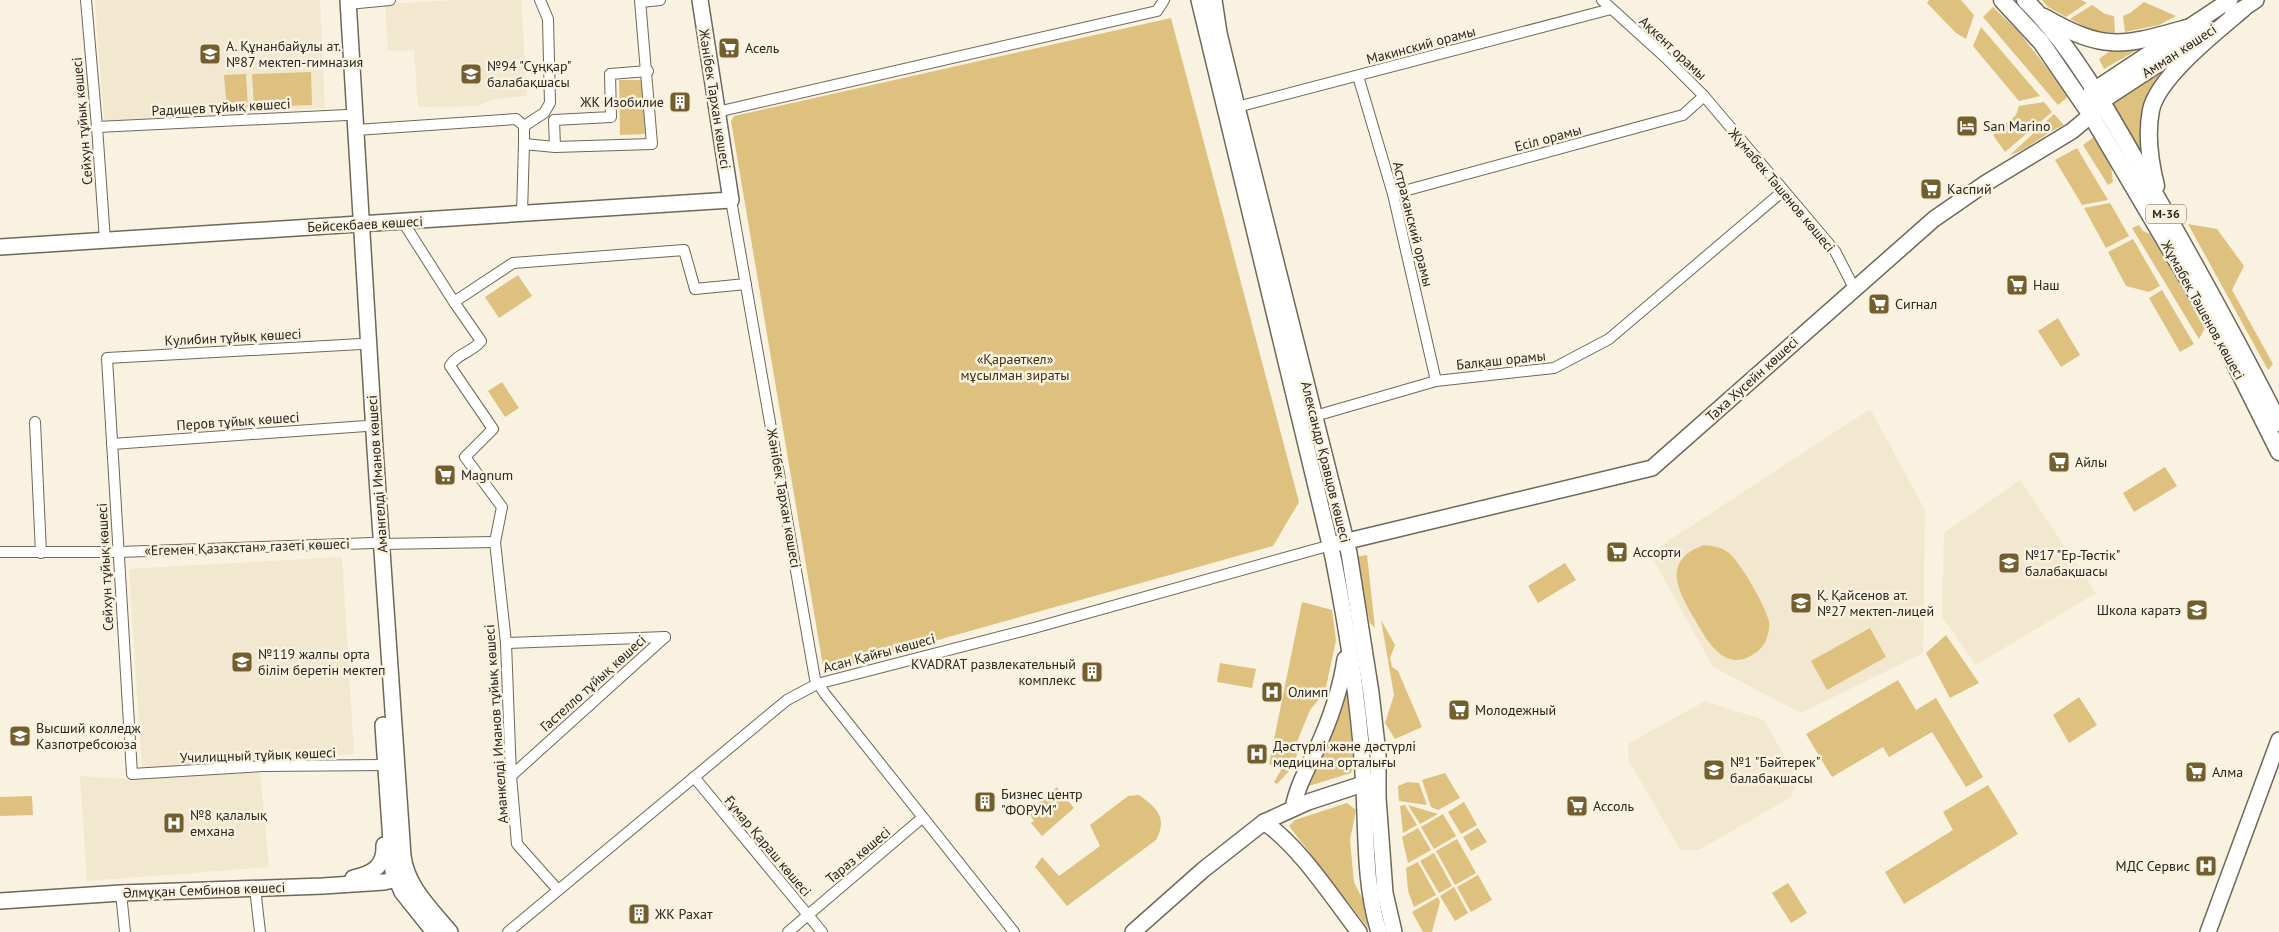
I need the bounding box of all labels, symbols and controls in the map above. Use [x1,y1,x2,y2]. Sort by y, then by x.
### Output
street label: Ақкент орамы [1636,12,1710,84]
street label: Амман көшесі [2138,20,2220,82]
street label: Макинский орамы [1364,22,1478,68]
street label: Жәнібек Тархан көшесі [695,27,735,170]
supermarket icon: Асель [717,36,741,60]
place label: А. Құнанбайұлы ат. №87 мектеп-гимназия [226,37,363,71]
place label: Асель [745,39,780,57]
school or university icon: А. Құнанбайұлы ат. №87 мектеп-гимназия [198,42,222,66]
street label: Сейхун тұйық көшесі [67,56,97,186]
place label: №94 "Сұңқар" балабақшасы [487,57,571,91]
school or university icon: №94 "Сұңқар" балабақшасы [459,62,483,86]
building icon: ЖК Изобилие [668,90,692,114]
place label: ЖК Изобилие [579,93,664,111]
street label: Радищев тұйық көшесі [151,94,291,120]
hotel icon: San Marino [1955,114,1979,138]
place label: San Marino [1983,117,2050,135]
street label: Есіл орамы [1513,120,1583,156]
street label: Жұмабек Тәшенов көшесі [1724,123,1839,256]
street label: Астраханский орамы [1389,160,1437,288]
supermarket icon: Каспий [1919,177,1943,201]
place label: Каспий [1947,180,1992,198]
road number: M-36 [2146,204,2186,223]
street label: Бейсекбаев көшесі [307,212,423,236]
street label: Жұмабек Тәшенов көшесі [2157,236,2249,383]
supermarket icon: Наш [2005,273,2029,297]
place label: Наш [2033,276,2060,294]
supermarket icon: Сигнал [1867,292,1891,316]
place label: Сигнал [1895,295,1937,313]
street label: Кулибин тұйық көшесі [164,324,302,350]
street label: Таха Хусейн көшесі [1702,333,1802,425]
street label: Балқаш орамы [1455,346,1547,374]
park label: «Қараөткел» мұсылман зираты [961,350,1069,384]
street label: Александр Кравцов көшесі [1297,379,1355,545]
street label: Амангелді Иманов көшесі [363,394,391,554]
street label: Перов тұйық көшесі [176,408,300,434]
street label: Жәнібек Тархан көшесі [763,426,805,569]
supermarket icon: Айлы [2047,450,2071,474]
place label: Айлы [2075,453,2107,471]
supermarket icon: Magnum [433,463,457,487]
place label: Magnum [461,466,513,484]
street label: Сейхун тұйық көшесі [93,502,117,632]
street label: «Егемен Қазақстан» газеті көшесі [144,534,350,560]
supermarket icon: Ассорти [1605,540,1629,564]
place label: Ассорти [1633,543,1681,561]
place label: №17 "Ер-Төстік" балабақшасы [2025,546,2120,580]
school or university icon: №17 "Ер-Төстік" балабақшасы [1997,551,2021,575]
place label: Қ. Қайсенов ат. №27 мектеп-лицей [1817,586,1934,620]
school or university icon: Қ. Қайсенов ат. №27 мектеп-лицей [1789,591,1813,615]
school or university icon: Школа каратэ [2185,598,2209,622]
place label: Школа каратэ [2097,601,2181,619]
street label: Аманкелді Иманов тұйық көшесі [480,624,512,824]
street label: Асан Қайғы көшесі [821,629,937,677]
street label: Гастелло тұйық көшесі [536,631,650,735]
place label: №119 жалпы орта білім беретін мектеп [258,645,386,679]
school or university icon: №119 жалпы орта білім беретін мектеп [230,650,254,674]
place label: KVADRAT развлекательный комплекс [911,655,1076,689]
building icon: KVADRAT развлекательный комплекс [1080,660,1104,684]
hospital icon: Олимп [1260,680,1284,704]
place label: Олимп [1288,683,1328,701]
supermarket icon: Молодежный [1447,698,1471,722]
place label: Молодежный [1475,701,1556,719]
place label: Высший колледж Казпотребсоюза [36,719,141,753]
school or university icon: Высший колледж Казпотребсоюза [8,724,32,748]
place label: Дәстүрлі және дәстүрлі медицина орталығы [1273,737,1416,771]
hospital icon: Дәстүрлі және дәстүрлі медицина орталығы [1245,742,1269,766]
street label: Училищный тұйық көшесі [180,743,336,767]
place label: №1 "Бәйтерек" балабақшасы [1730,753,1820,787]
school or university icon: №1 "Бәйтерек" балабақшасы [1702,758,1726,782]
supermarket icon: Алма [2184,760,2208,784]
place label: Алма [2212,763,2243,781]
place label: Бизнес центр "ФОРУМ" [1001,785,1083,819]
building icon: Бизнес центр "ФОРУМ" [973,790,997,814]
street label: Ғұмар Қараш көшесі [721,792,815,900]
supermarket icon: Ассоль [1565,794,1589,818]
place label: Ассоль [1593,797,1634,815]
place label: №8 қалалық емхана [190,806,267,840]
hospital icon: №8 қалалық емхана [162,811,186,835]
street label: Тараз көшесі [822,823,894,887]
hospital icon: МДС Сервис [2194,854,2218,878]
place label: МДС Сервис [2116,857,2190,875]
street label: Әлмұқан Сембинов көшесі [122,878,286,902]
building icon: ЖК Рахат [627,902,651,926]
place label: ЖК Рахат [654,905,713,923]

